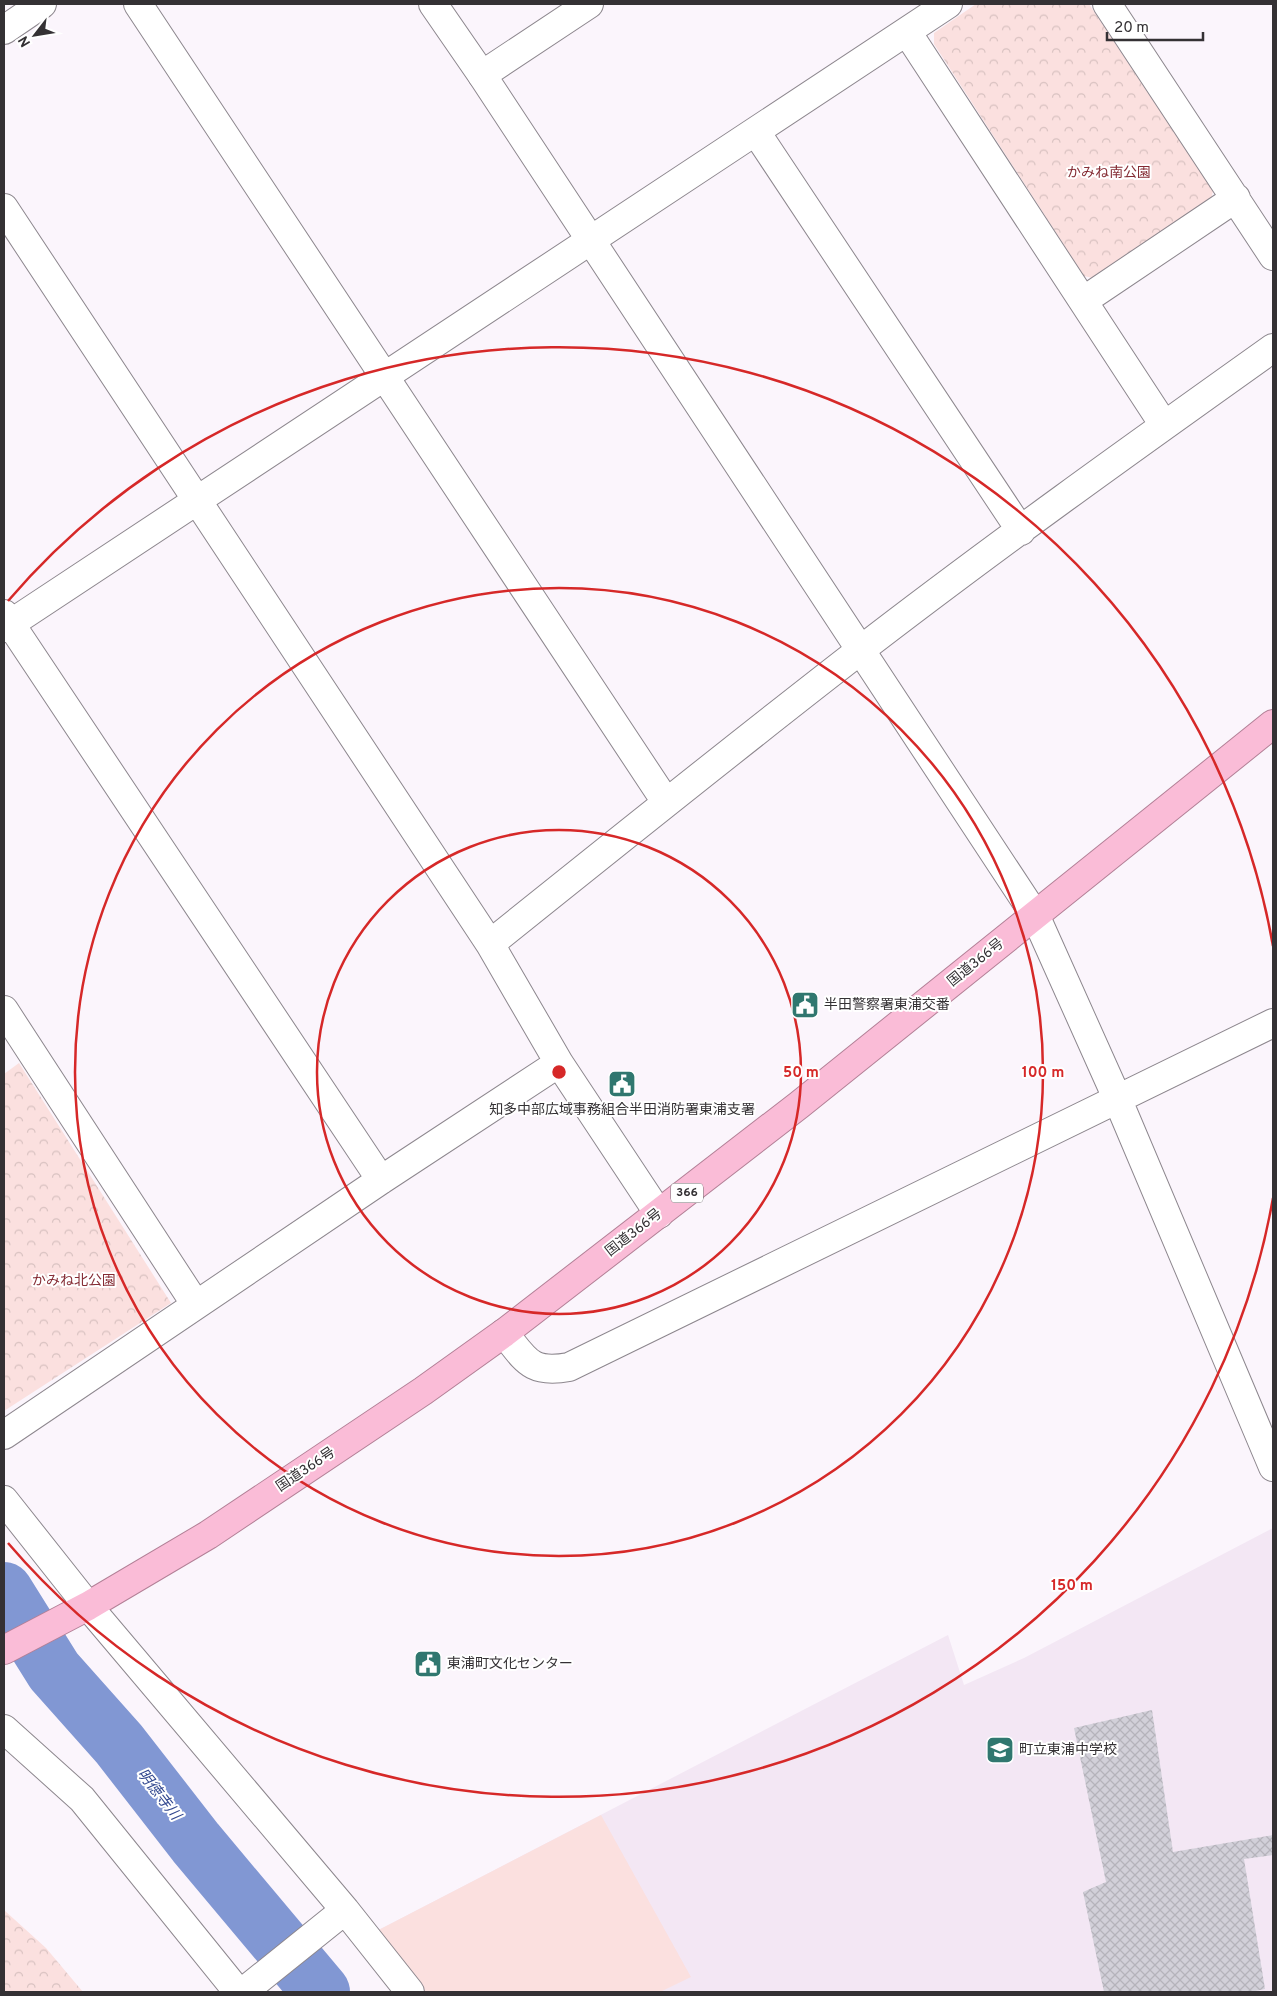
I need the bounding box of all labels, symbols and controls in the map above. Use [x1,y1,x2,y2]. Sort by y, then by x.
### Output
north arrow [10,10,60,60]
scale bar [1107,10,1203,42]
text: 20 m [1114,19,1149,38]
text: N [15,32,35,50]
park label: かみね南公園 [1067,165,1151,182]
street label: 国道366号 [945,935,1007,991]
public building icon: 半田警察署東浦交番 [790,990,820,1020]
place label: 半田警察署東浦交番 [824,997,950,1014]
centre of rings [550,1063,568,1081]
text: 50 m [783,1064,819,1083]
text: 100 m [1022,1064,1064,1083]
public building icon: 知多中部広域事務組合半田消防署東浦支署 [607,1069,637,1099]
place label: 知多中部広域事務組合半田消防署東浦支署 [489,1102,755,1119]
road number: 366 [671,1184,703,1202]
street label: 国道366号 [602,1206,666,1260]
park label: かみね北公園 [32,1272,116,1290]
street label: 国道366号 [273,1444,339,1496]
text: 150 m [1051,1577,1093,1596]
public building icon: 東浦町文化センター [413,1649,443,1679]
place label: 東浦町文化センター [447,1656,573,1673]
school or university icon: 町立東浦中学校 [985,1735,1015,1765]
place label: 町立東浦中学校 [1019,1742,1117,1759]
water label: 明徳寺川 [132,1766,185,1826]

